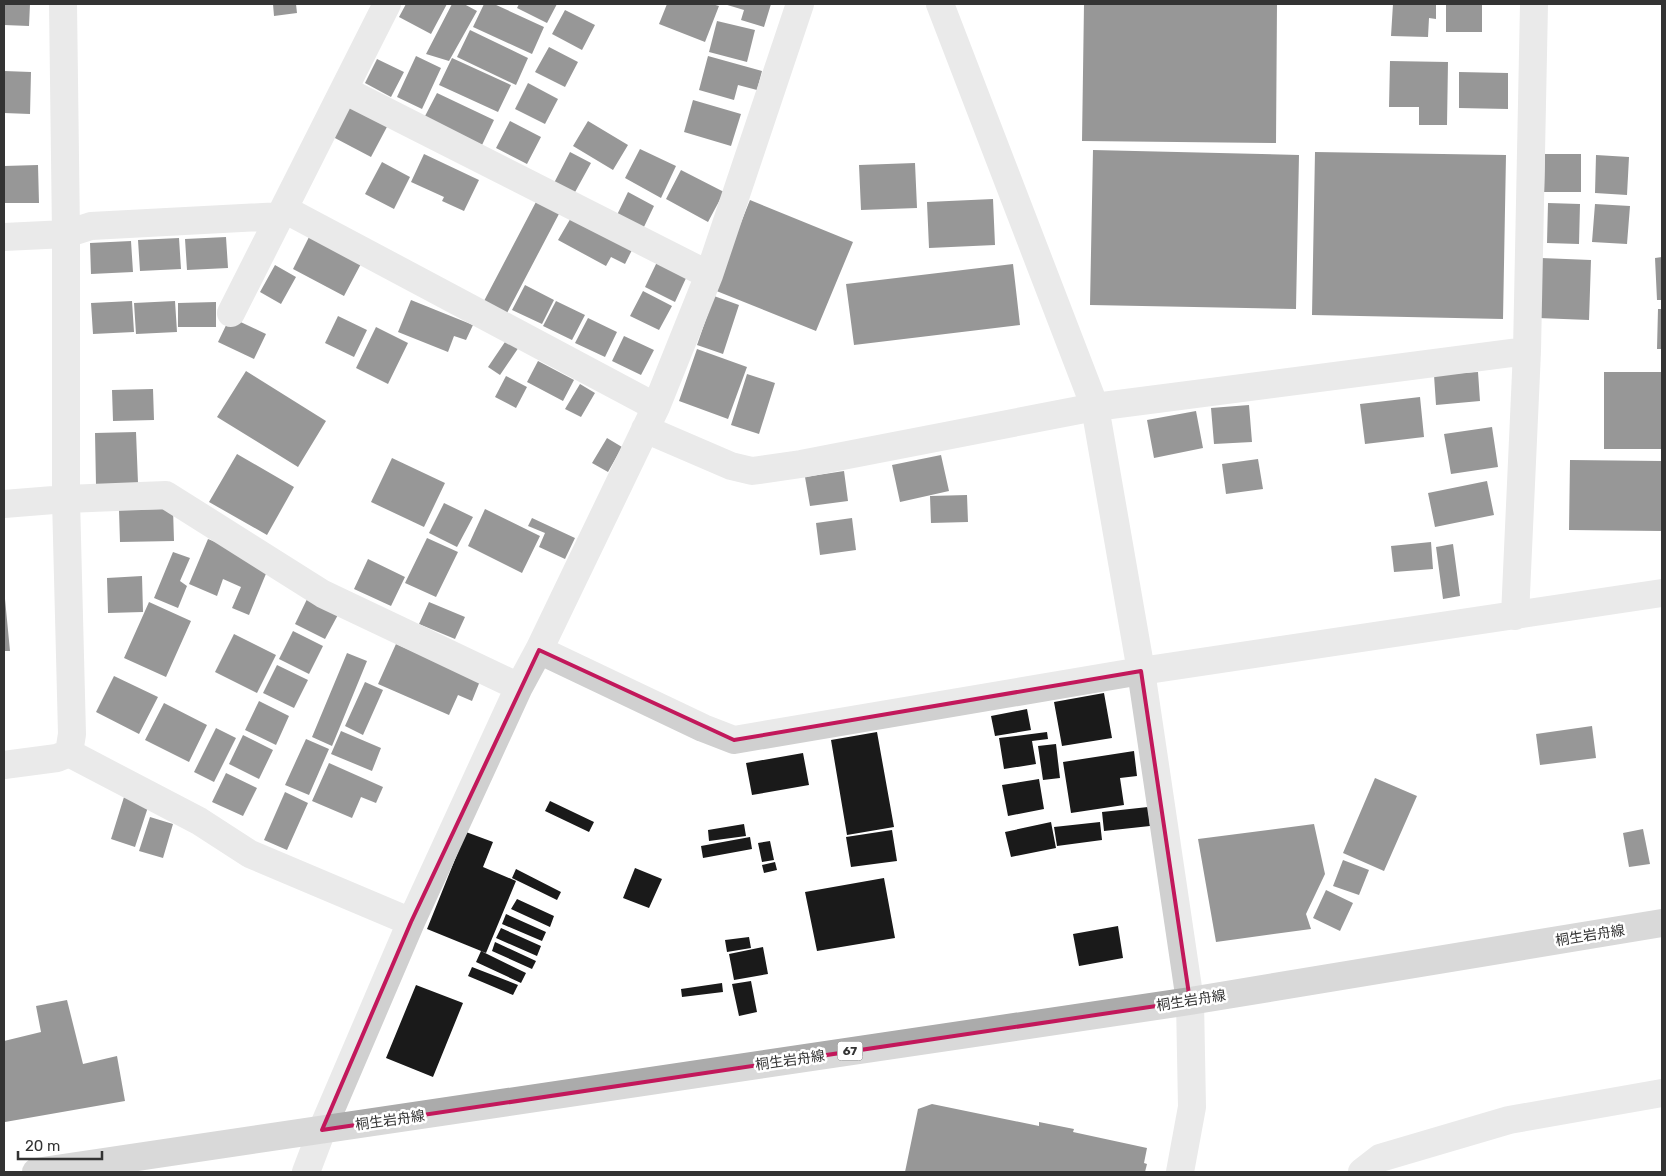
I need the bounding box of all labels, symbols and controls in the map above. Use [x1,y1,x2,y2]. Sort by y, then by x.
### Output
street label: 桐生岩舟線 [1554,922,1626,949]
street label: 桐生岩舟線 [1155,987,1227,1014]
road number: 67 [838,1042,862,1060]
street label: 桐生岩舟線 [754,1047,826,1074]
street label: 桐生岩舟線 [354,1107,426,1134]
scale bar [18,1128,101,1160]
text: 20 m [25,1137,60,1155]

